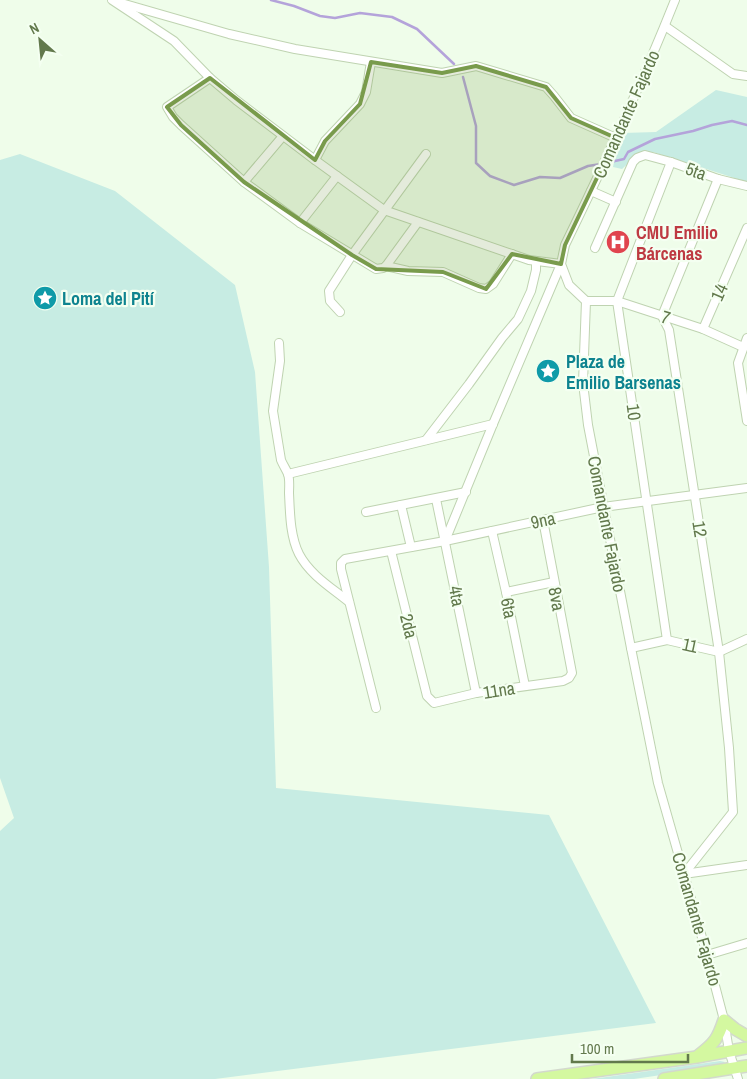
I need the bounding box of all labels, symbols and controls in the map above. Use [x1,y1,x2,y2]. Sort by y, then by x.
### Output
north arrow [15,15,65,65]
text: N [26,19,42,38]
street label: Comandante Fajardo [587,46,665,182]
street label: 5ta [682,156,710,186]
place label: CMU Emilio Bárcenas [636,220,718,266]
hospital icon: CMU Emilio Bárcenas [605,229,631,255]
street label: 14 [704,279,734,305]
place icon: Loma del Pití [32,285,58,311]
place label: Loma del Pití [62,286,155,311]
street label: 7 [658,304,674,330]
place label: Plaza de Emilio Barsenas [566,349,681,395]
place icon: Plaza de Emilio Barsenas [535,358,561,384]
street label: 10 [620,402,648,422]
street label: Comandante Fajardo [582,454,632,594]
street label: 9na [528,505,558,535]
street label: 12 [686,519,714,539]
street label: 4ta [443,584,471,608]
street label: 8va [542,585,572,613]
street label: 6ta [495,596,523,620]
street label: 2da [394,611,424,641]
street label: 11 [680,631,701,659]
street label: 11na [481,675,517,705]
street label: Comandante Fajardo [666,849,728,989]
scale bar [572,1032,688,1064]
text: 100 m [580,1038,614,1059]

